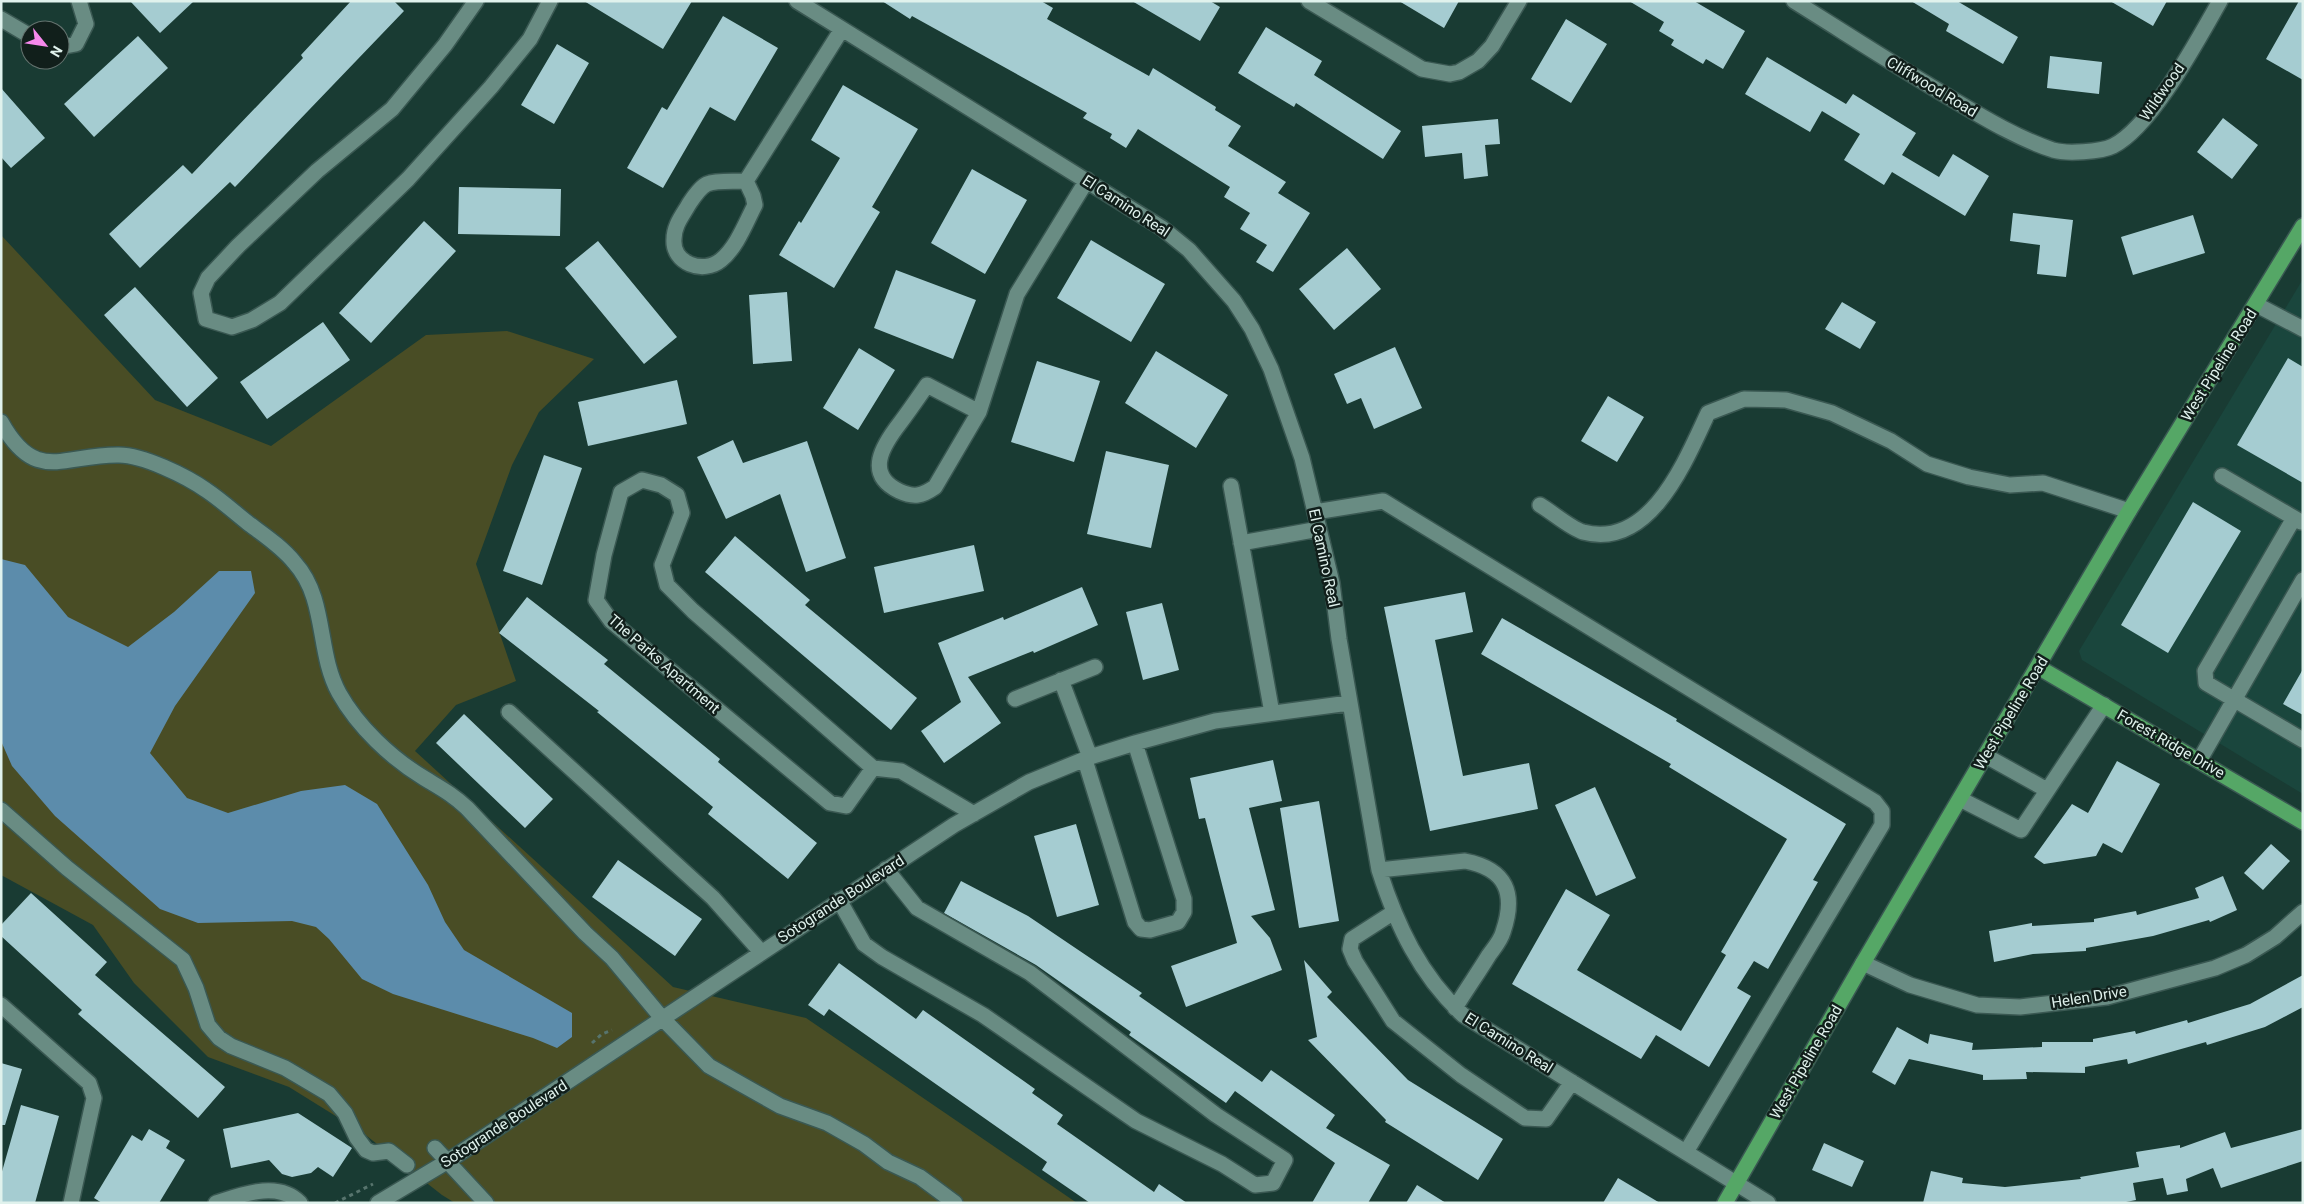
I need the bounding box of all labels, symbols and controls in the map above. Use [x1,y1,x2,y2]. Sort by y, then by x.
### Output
north arrow [20,20,70,70]
text: N [47,43,66,60]
street label: Cliffwood Road [1883,53,1981,121]
street label: Wildwood [2136,60,2188,124]
street label: El Camino Real [1079,171,1173,241]
street label: West Pipeline Road [2177,306,2261,424]
street label: El Camino Real [1305,507,1343,609]
street label: The Parks Apartment [605,611,723,717]
street label: West Pipeline Road [1970,653,2052,773]
street label: Forest Ridge Drive [2114,706,2228,782]
street label: Sotogrande Boulevard [774,851,908,947]
street label: Helen Drive [2050,982,2128,1012]
street label: West Pipeline Road [1766,1002,1846,1122]
street label: El Camino Real [1462,1009,1556,1077]
street label: Sotogrande Boulevard [437,1076,571,1172]

